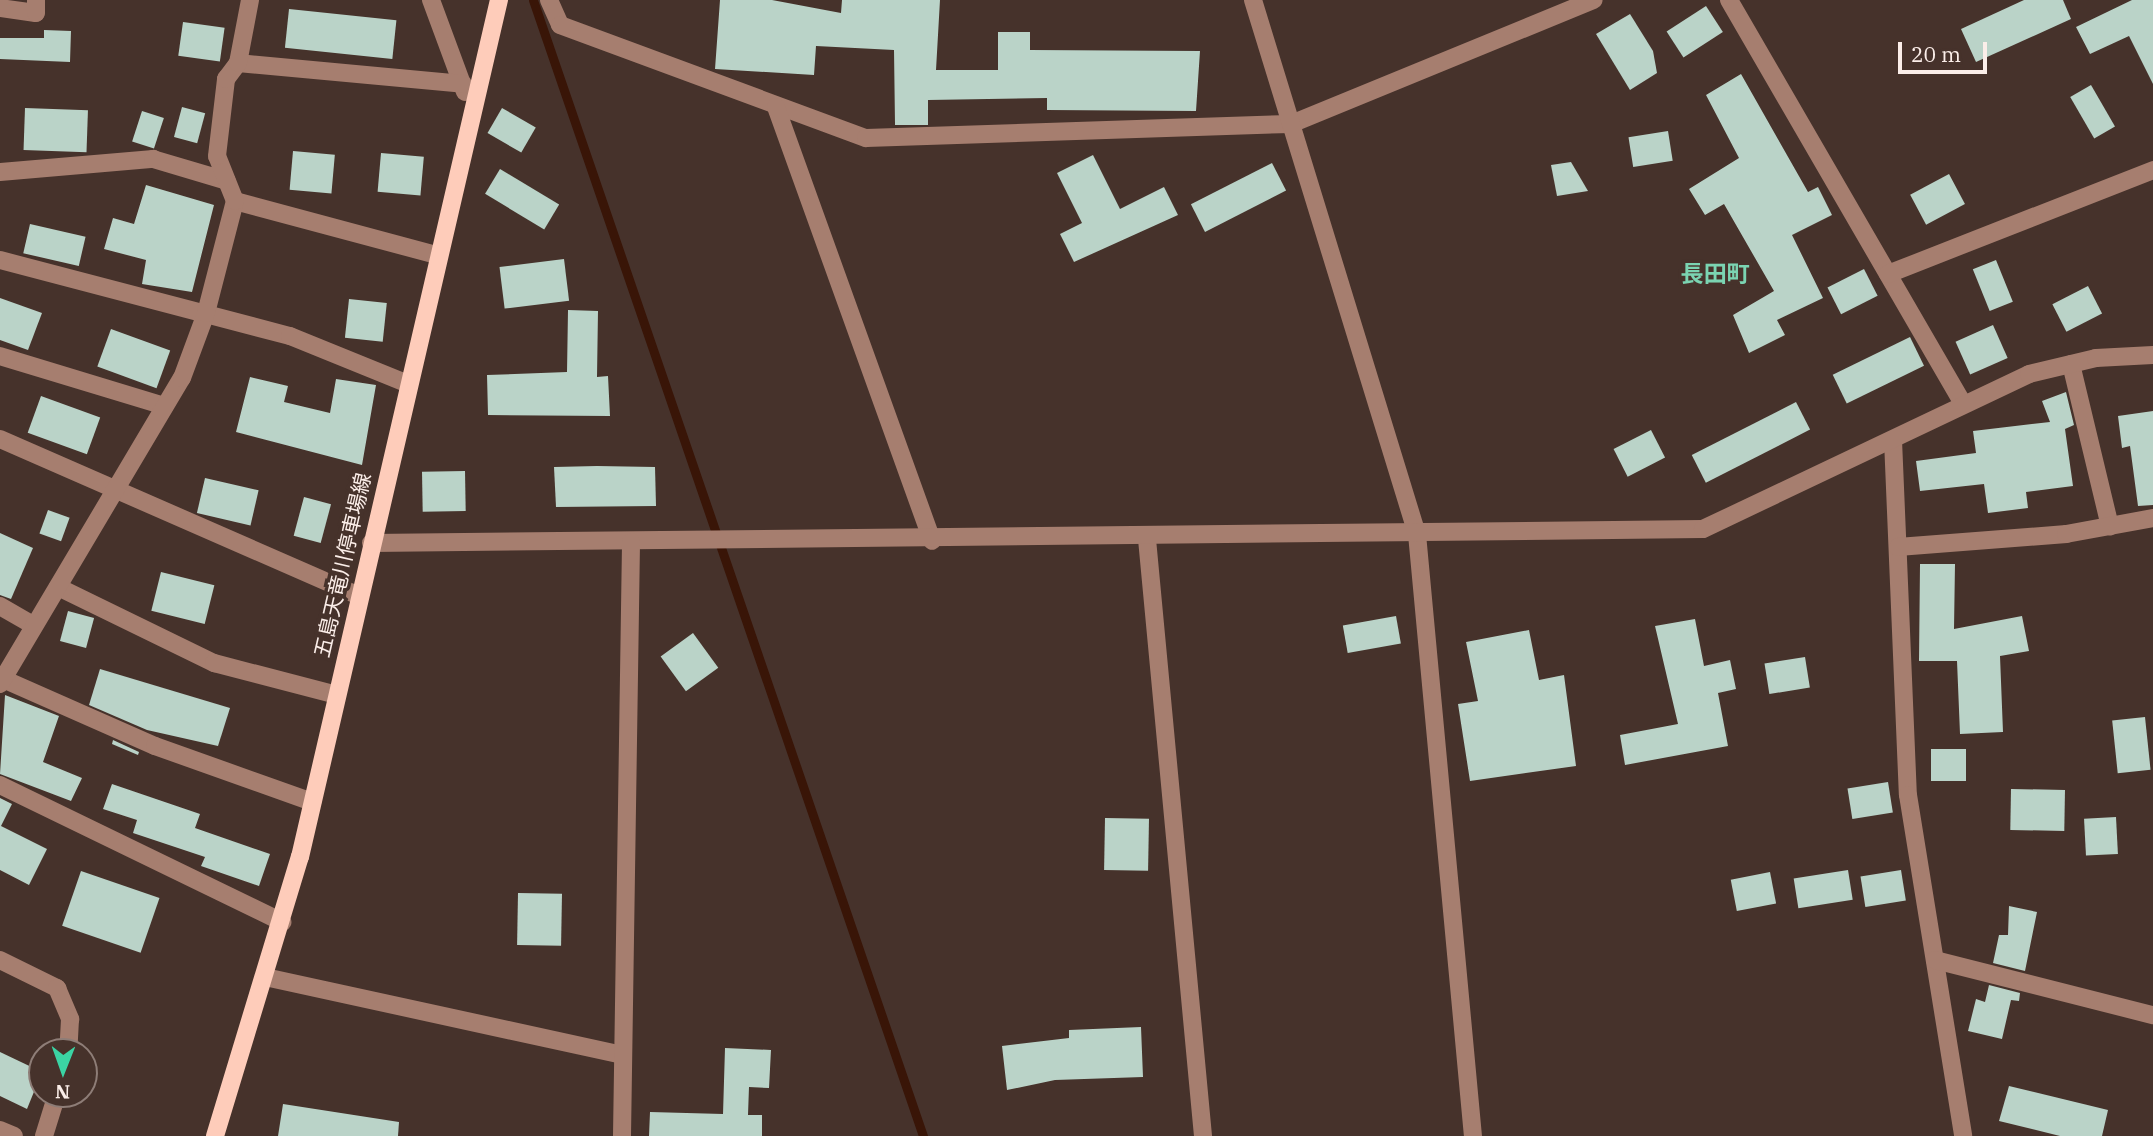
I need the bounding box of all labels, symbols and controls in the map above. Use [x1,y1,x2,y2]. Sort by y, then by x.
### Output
scale bar [1901,28,1990,72]
text: 20 m [1911,40,1961,68]
district label: 長田町 [1681,259,1749,287]
street label: 五島天竜川停車場線 [308,470,376,660]
north arrow [28,1038,98,1108]
text: N [55,1080,70,1104]

